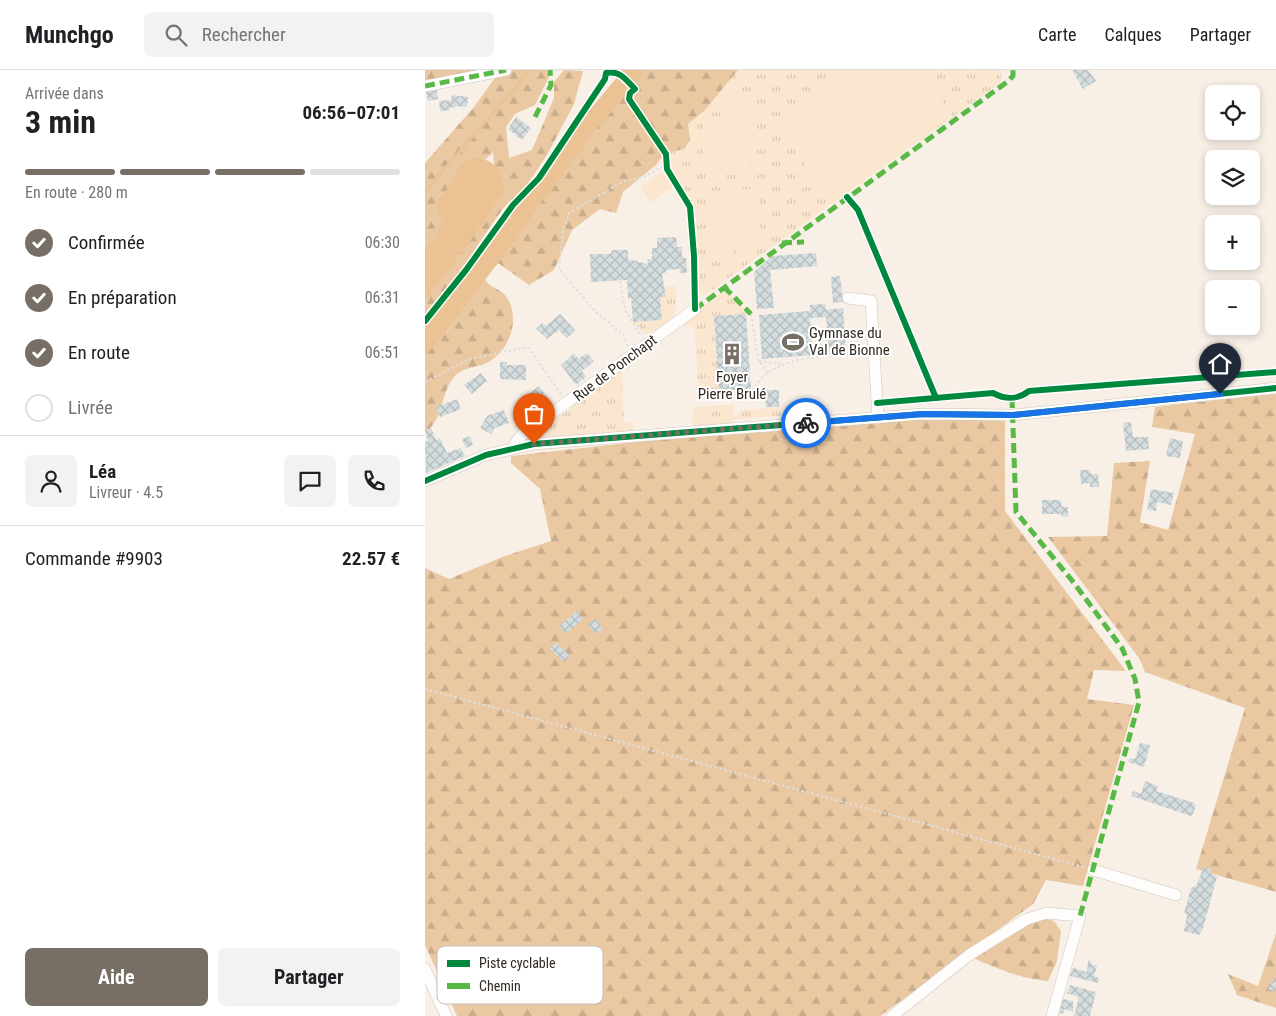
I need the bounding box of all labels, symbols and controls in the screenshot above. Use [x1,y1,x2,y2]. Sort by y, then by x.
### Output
search box [144,12,494,57]
text: Munchgo [25,21,114,49]
icon: search [162,21,190,49]
text: Rechercher [202,23,286,46]
text: Carte [1038,24,1077,45]
text: Calques [1105,24,1162,45]
text: Partager [1190,24,1251,45]
text: Arrivée dans [25,84,104,103]
map controls [1205,85,1260,335]
button: locate [1205,85,1260,140]
text: 06:56–07:01 [302,101,400,124]
text: 3 min [25,103,96,141]
button: layers [1205,150,1260,205]
text: En route · 280 m [25,183,128,202]
button: + [1205,215,1260,270]
icon: check [25,229,53,257]
text: Confirmée [68,231,145,254]
text: 06:30 [365,233,400,252]
button: − [1205,280,1260,335]
icon: check [25,284,53,312]
text: En préparation [68,286,177,309]
text: 06:31 [365,288,400,307]
place label: Gymnase du Val de Bionne [809,324,890,359]
sports icon: Gymnase du Val de Bionne [780,329,806,355]
street label: Rue de Ponchapt [570,331,660,405]
icon: check [25,339,53,367]
text: En route [68,341,130,364]
building icon: Foyer Pierre Brulé [719,341,745,367]
text: 06:51 [365,343,400,362]
pin [1199,343,1241,394]
icon: home [1206,350,1234,378]
place label: Foyer Pierre Brulé [698,368,766,403]
pin [513,393,555,444]
text: Livrée [68,396,113,419]
courier [781,398,831,448]
icon: bag [520,400,548,428]
icon: bike [792,409,820,437]
button: person [25,455,77,507]
button: chat [284,455,336,507]
button: phone [348,455,400,507]
text: Léa [89,460,116,483]
text: Livreur · 4.5 [89,483,163,502]
text: Commande #9903 [25,547,163,570]
text: 22.57 € [342,547,400,570]
legend [437,946,603,1004]
button: Aide [25,948,208,1006]
button: Partager [218,948,400,1006]
text: Piste cyclable [479,955,556,971]
text: Chemin [479,978,521,994]

